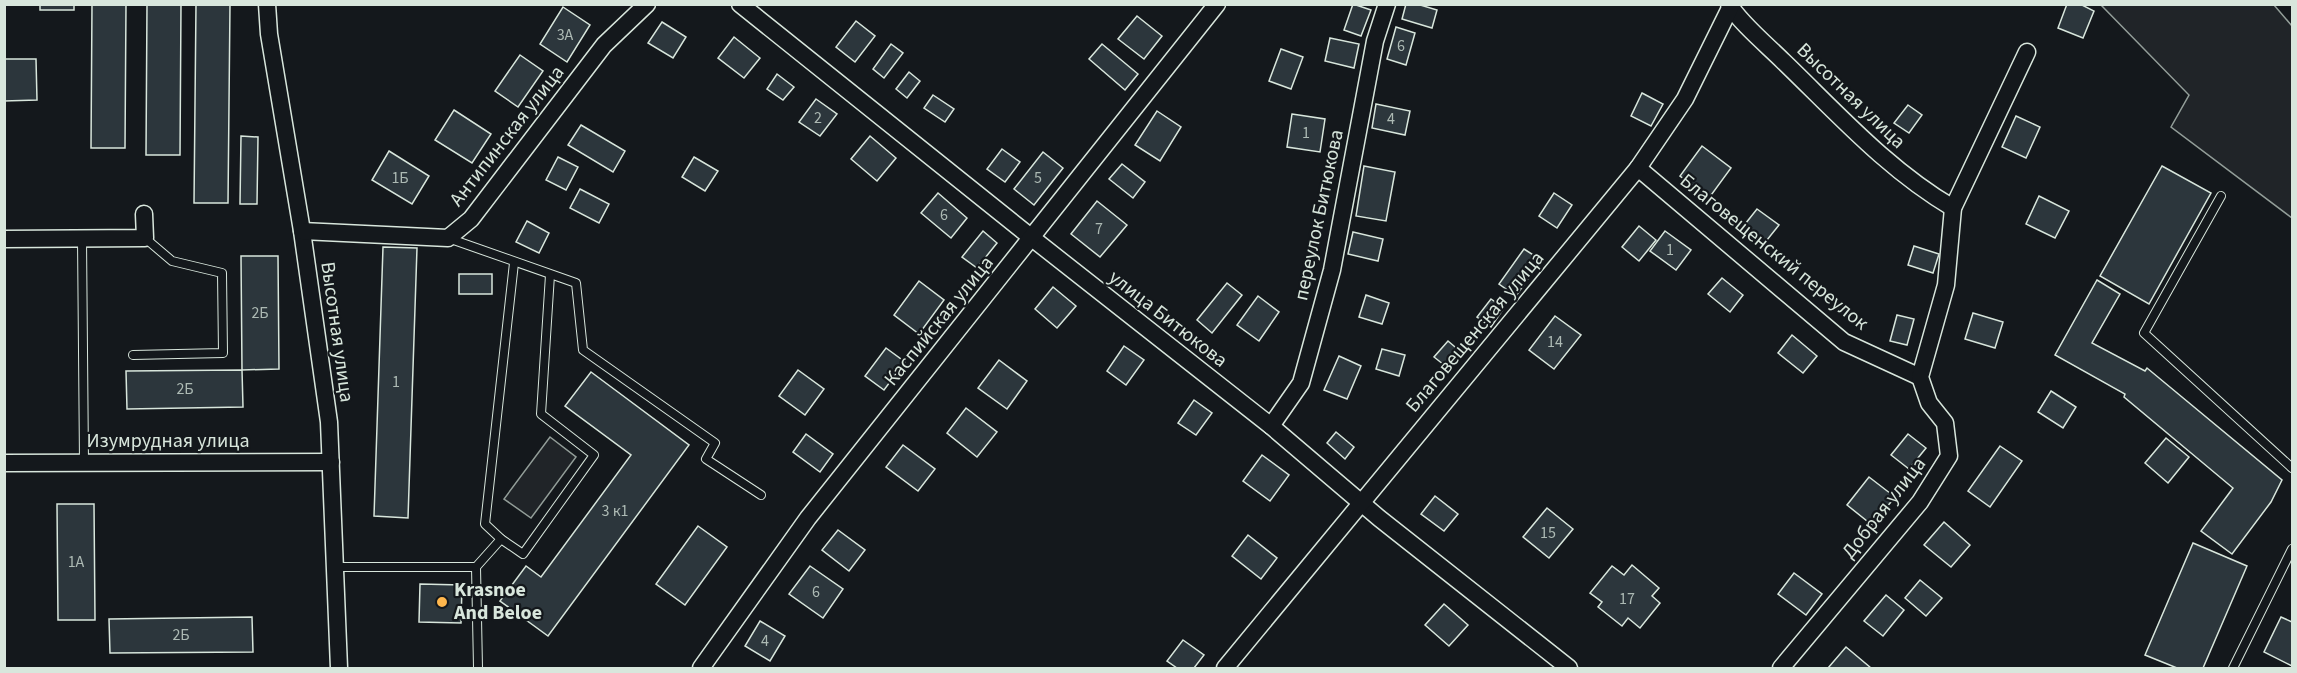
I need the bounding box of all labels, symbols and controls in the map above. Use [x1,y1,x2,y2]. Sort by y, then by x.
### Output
house number: 3А [557,24,574,46]
house number: 6 [1397,35,1405,57]
street label: Высотная улица [1790,37,1912,155]
street label: Антипинская улица [443,60,571,212]
house number: 2 [814,107,822,129]
house number: 4 [1387,108,1395,130]
house number: 1 [1302,122,1310,144]
street label: переулок Битюкова [1287,127,1351,303]
house number: 1Б [391,167,409,189]
house number: 5 [1034,167,1042,189]
street label: Благовещенский переулок [1674,167,1874,337]
house number: 6 [940,204,948,226]
house number: 7 [1095,218,1103,240]
house number: 1 [1666,239,1674,261]
street label: Благовещенская улица [1399,245,1551,419]
street label: Каспийская улица [878,250,1000,392]
street label: Высотная улица [313,260,361,404]
street label: улица Битюкова [1103,264,1233,374]
house number: 2Б [251,302,269,324]
house number: 14 [1547,331,1563,353]
house number: 1 [392,371,400,393]
house number: 2Б [176,378,194,400]
street label: Изумрудная улица [86,427,250,455]
street label: Добрая улица [1835,451,1933,565]
house number: 3 к1 [601,500,629,522]
house number: 15 [1540,522,1556,544]
house number: 1А [68,551,85,573]
place label: Krasnoe And Beloe [453,576,542,627]
house number: 6 [812,581,820,603]
house number: 17 [1619,588,1635,610]
marker: Krasnoe And Beloe [435,595,449,609]
house number: 2Б [172,624,190,646]
house number: 4 [761,630,769,652]

